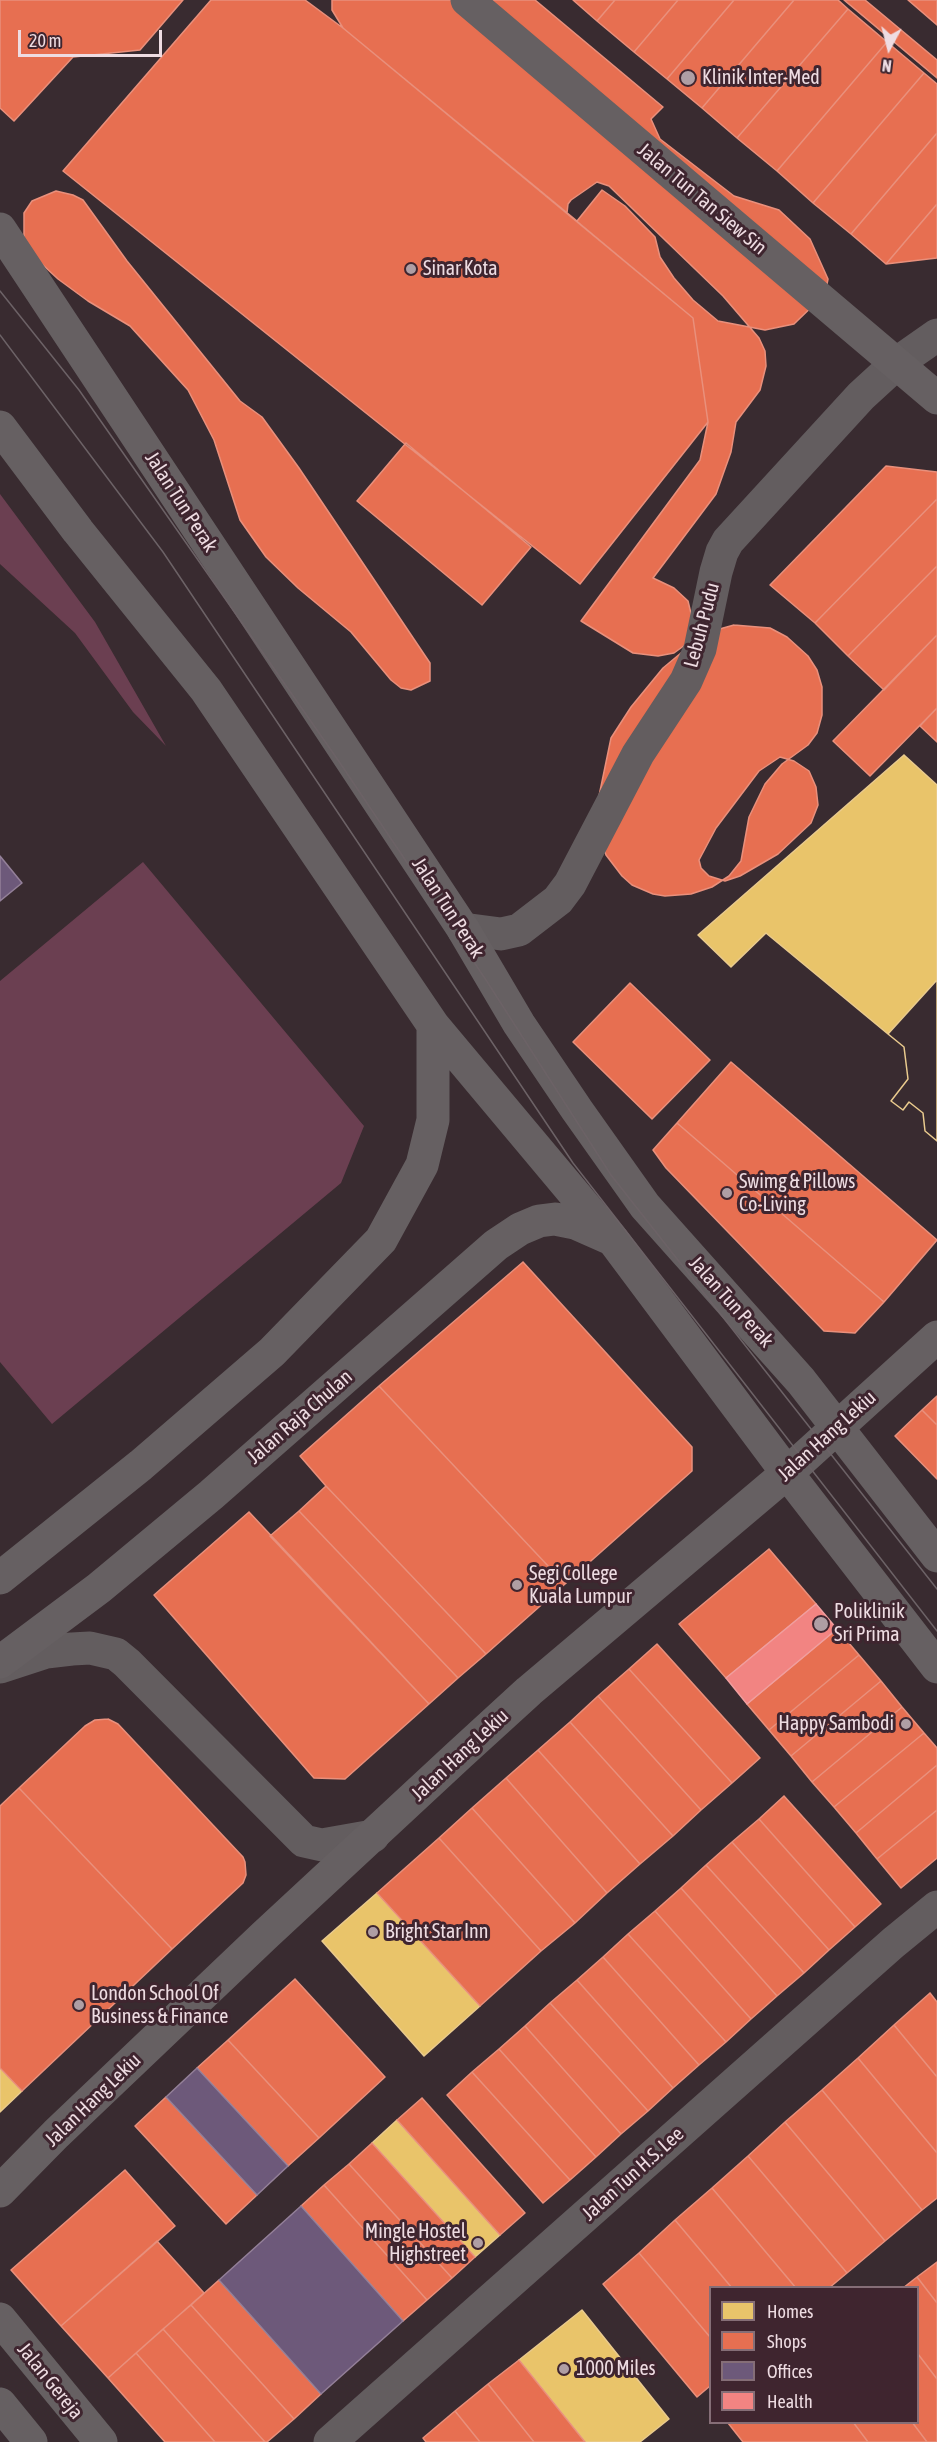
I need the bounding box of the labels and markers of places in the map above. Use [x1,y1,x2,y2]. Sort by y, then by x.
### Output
place label: Klinik Inter-Med [702,66,820,90]
marker: Klinik Inter-Med [679,69,697,87]
place label: Sinar Kota [423,257,497,281]
marker: Sinar Kota [404,262,418,276]
place label: Swimg & Pillows Co-Living [739,1170,855,1217]
marker: Swimg & Pillows Co-Living [720,1186,734,1200]
place label: Segi College Kuala Lumpur [529,1562,632,1609]
marker: Segi College Kuala Lumpur [510,1578,524,1592]
place label: Poliklinik Sri Prima [834,1600,905,1647]
marker: Poliklinik Sri Prima [812,1615,830,1633]
place label: Happy Sambodi [778,1712,894,1736]
marker: Happy Sambodi [899,1717,913,1731]
place label: Bright Star Inn [385,1920,488,1944]
marker: Bright Star Inn [366,1925,380,1939]
place label: London School Of Business & Finance [91,1982,228,2029]
marker: London School Of Business & Finance [72,1998,86,2012]
place label: Mingle Hostel Highstreet [365,2220,466,2267]
marker: Mingle Hostel Highstreet [471,2236,485,2250]
place label: 1000 Miles [576,2357,656,2381]
marker: 1000 Miles [557,2362,571,2376]

